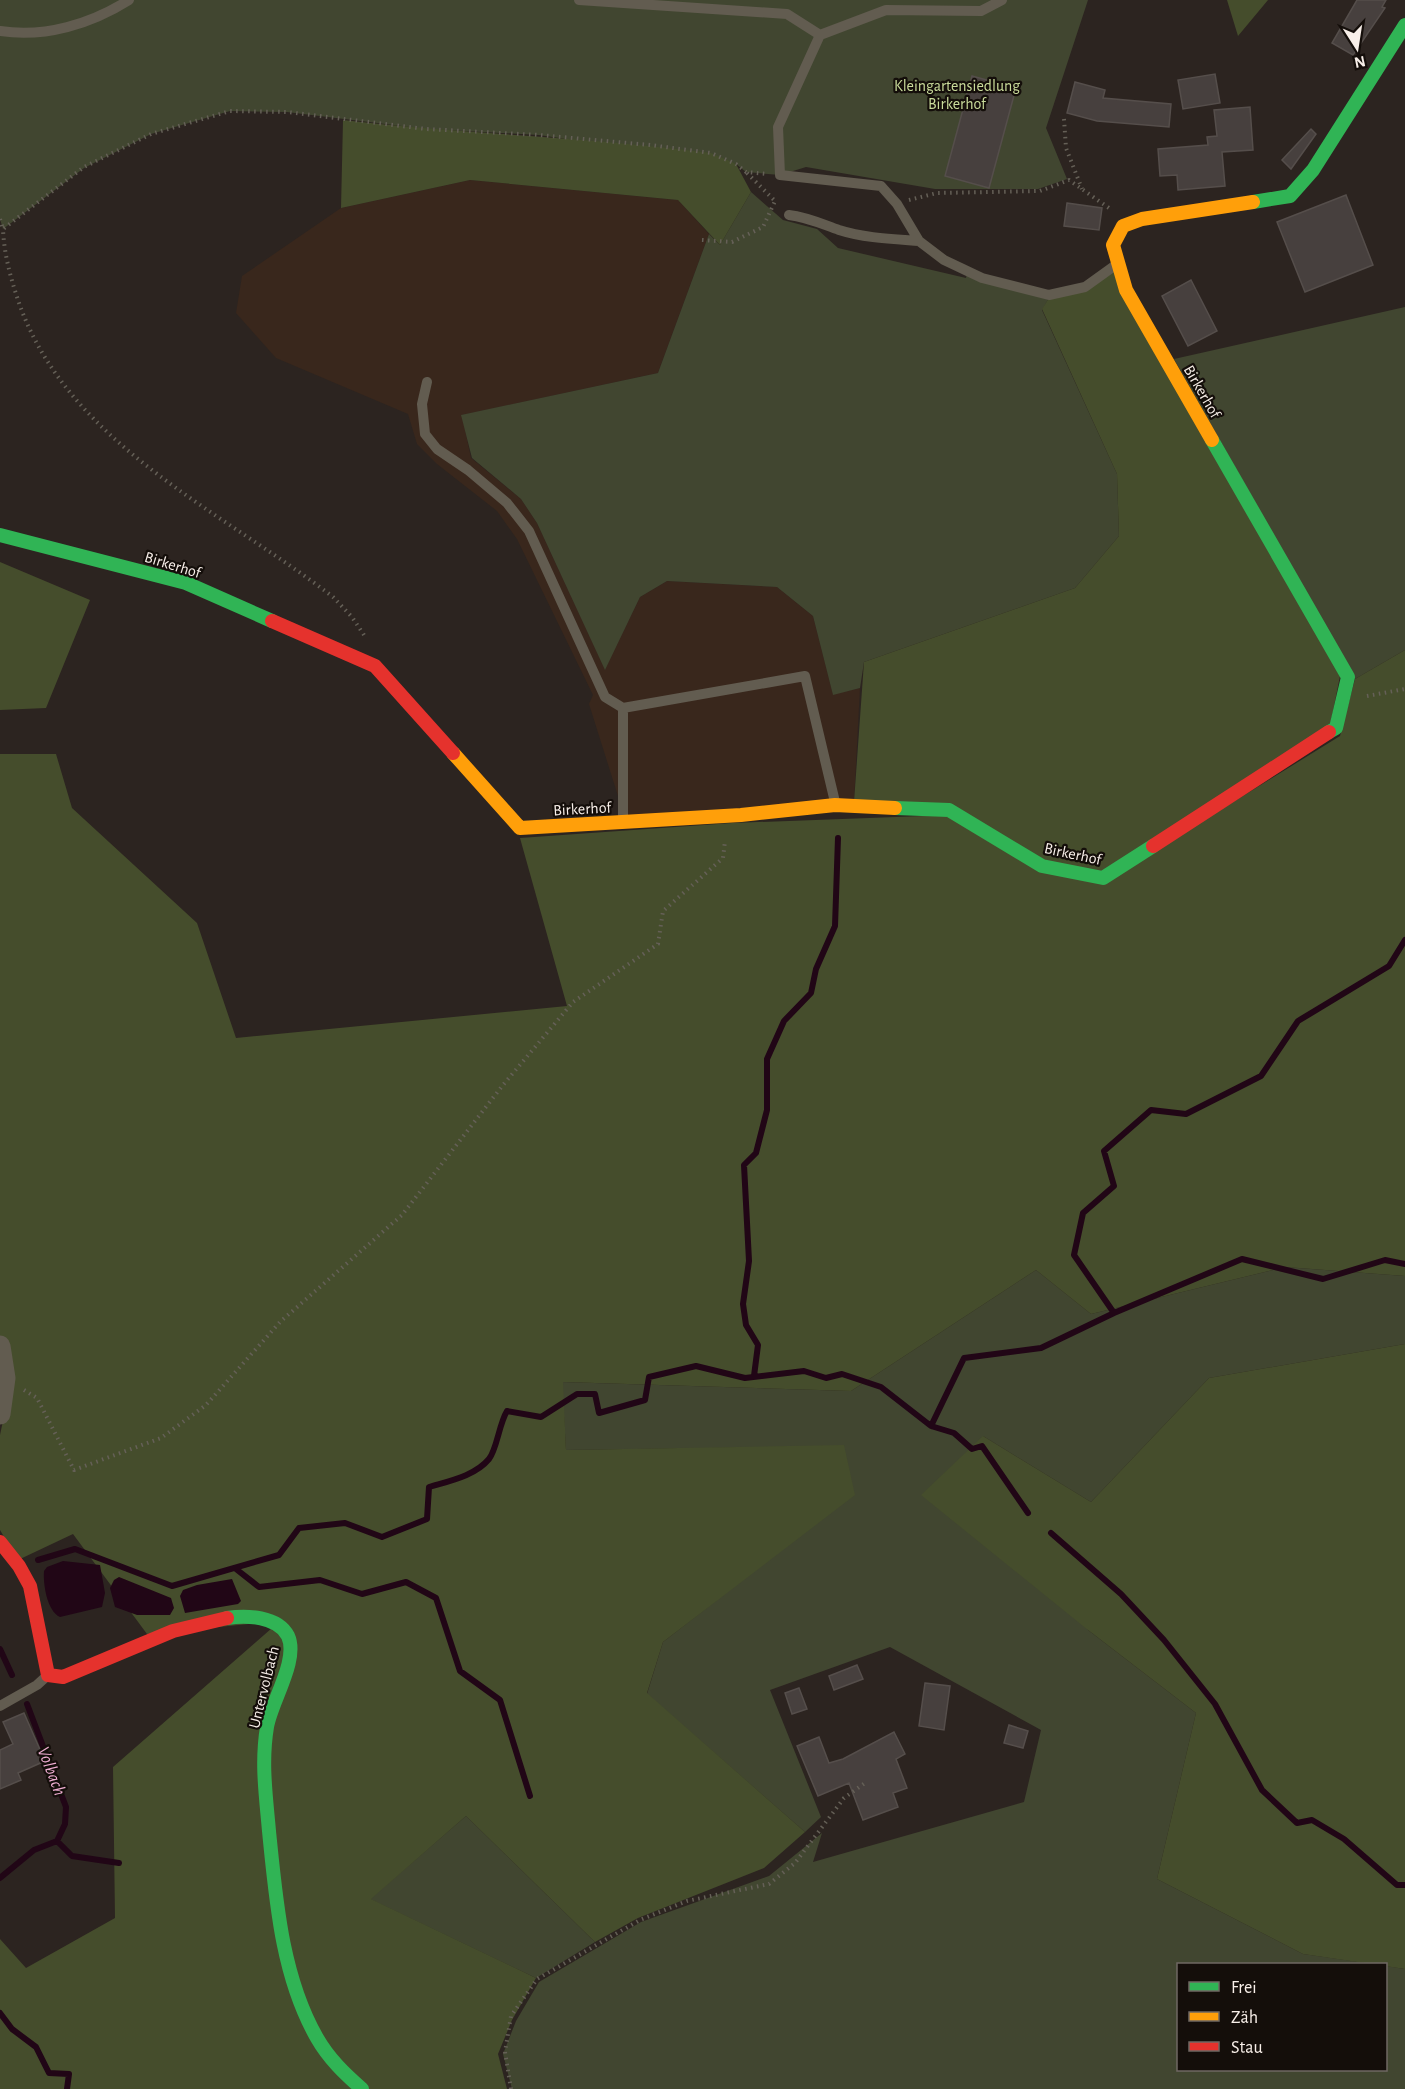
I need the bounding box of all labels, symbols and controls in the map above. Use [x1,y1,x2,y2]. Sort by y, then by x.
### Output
north arrow [1327,18,1387,78]
text: N [1353,53,1367,71]
park label: Kleingartensiedlung Birkerhof [894,78,1020,112]
street label: Birkerhof [1181,362,1224,422]
street label: Birkerhof [143,549,204,581]
street label: Birkerhof [553,799,613,819]
street label: Birkerhof [1043,840,1104,868]
street label: Untervolbach [246,1645,282,1730]
water label: Volbach [34,1744,69,1798]
legend [1177,1963,1387,2071]
text: Frei [1231,1979,1257,1997]
text: Zäh [1231,2009,1258,2027]
text: Stau [1231,2039,1263,2057]

